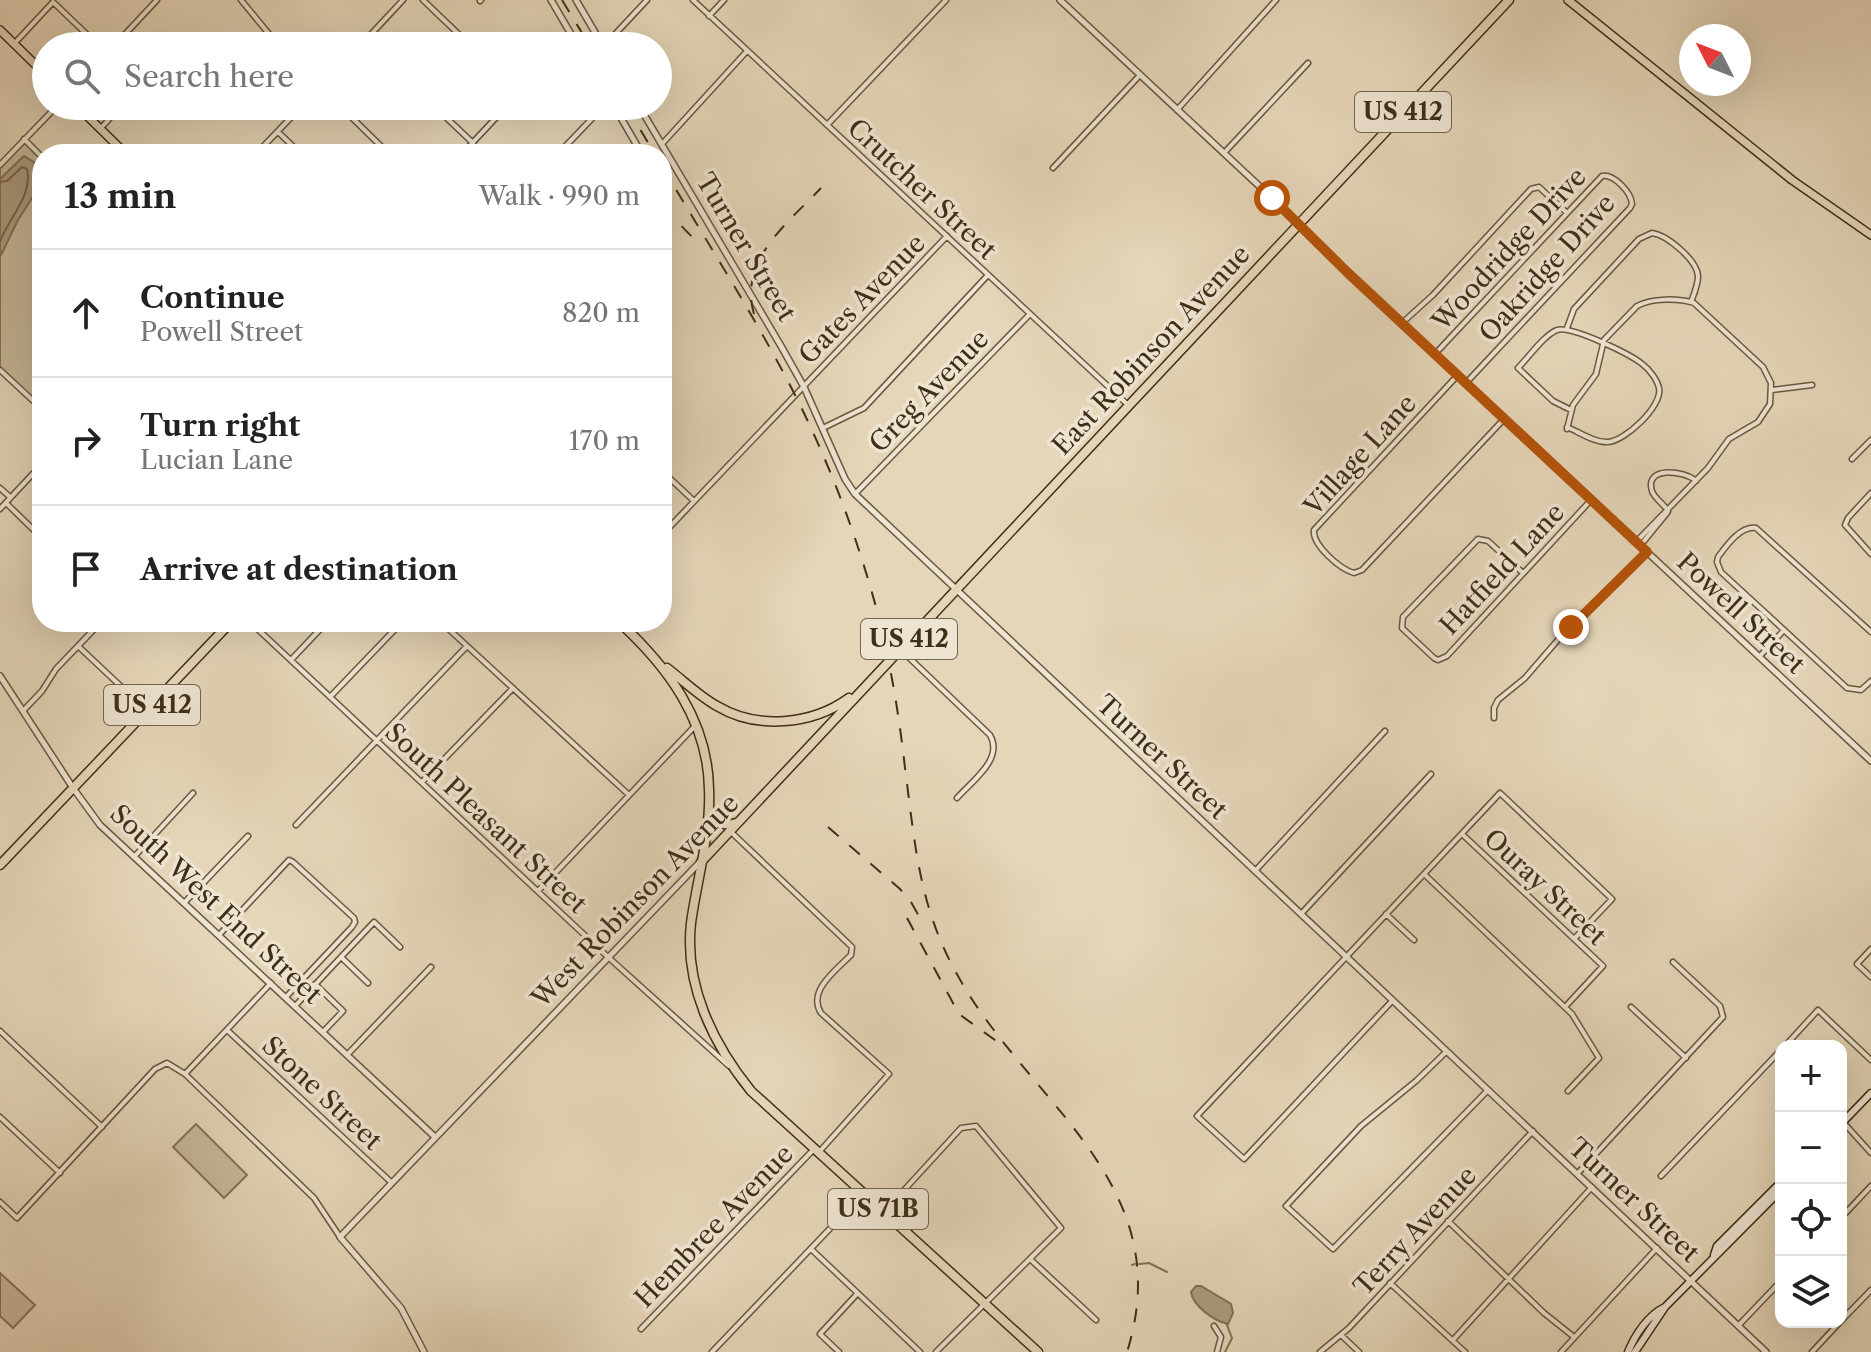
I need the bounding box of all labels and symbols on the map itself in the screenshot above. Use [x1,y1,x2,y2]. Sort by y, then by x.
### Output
north arrow [1679,24,1751,96]
road number: US 412 [1355,92,1451,132]
street label: Crutcher Street [841,112,1004,267]
street label: Woodridge Drive [1425,161,1593,338]
street label: Turner Street [689,167,803,328]
route start [1254,180,1290,216]
street label: Oakridge Drive [1472,188,1622,348]
street label: Gates Avenue [792,227,932,371]
street label: East Robinson Avenue [1045,238,1257,462]
street label: Greg Avenue [863,323,995,459]
street label: Village Lane [1296,388,1423,523]
street label: Hatfield Lane [1433,497,1571,641]
street label: Powell Street [1670,546,1812,681]
route end [1553,609,1589,645]
road number: US 412 [861,619,957,659]
road number: US 412 [104,685,200,725]
street label: Turner Street [1090,688,1235,826]
street label: South Pleasant Street [378,716,594,920]
street label: West Robinson Avenue [524,788,745,1015]
street label: South West End Street [104,798,329,1011]
street label: Ouray Street [1477,822,1613,952]
street label: Stone Street [255,1029,389,1157]
street label: Turner Street [1562,1131,1707,1269]
street label: Hembree Avenue [628,1138,800,1314]
street label: Terry Avenue [1347,1160,1483,1302]
road number: US 71B [828,1189,928,1229]

